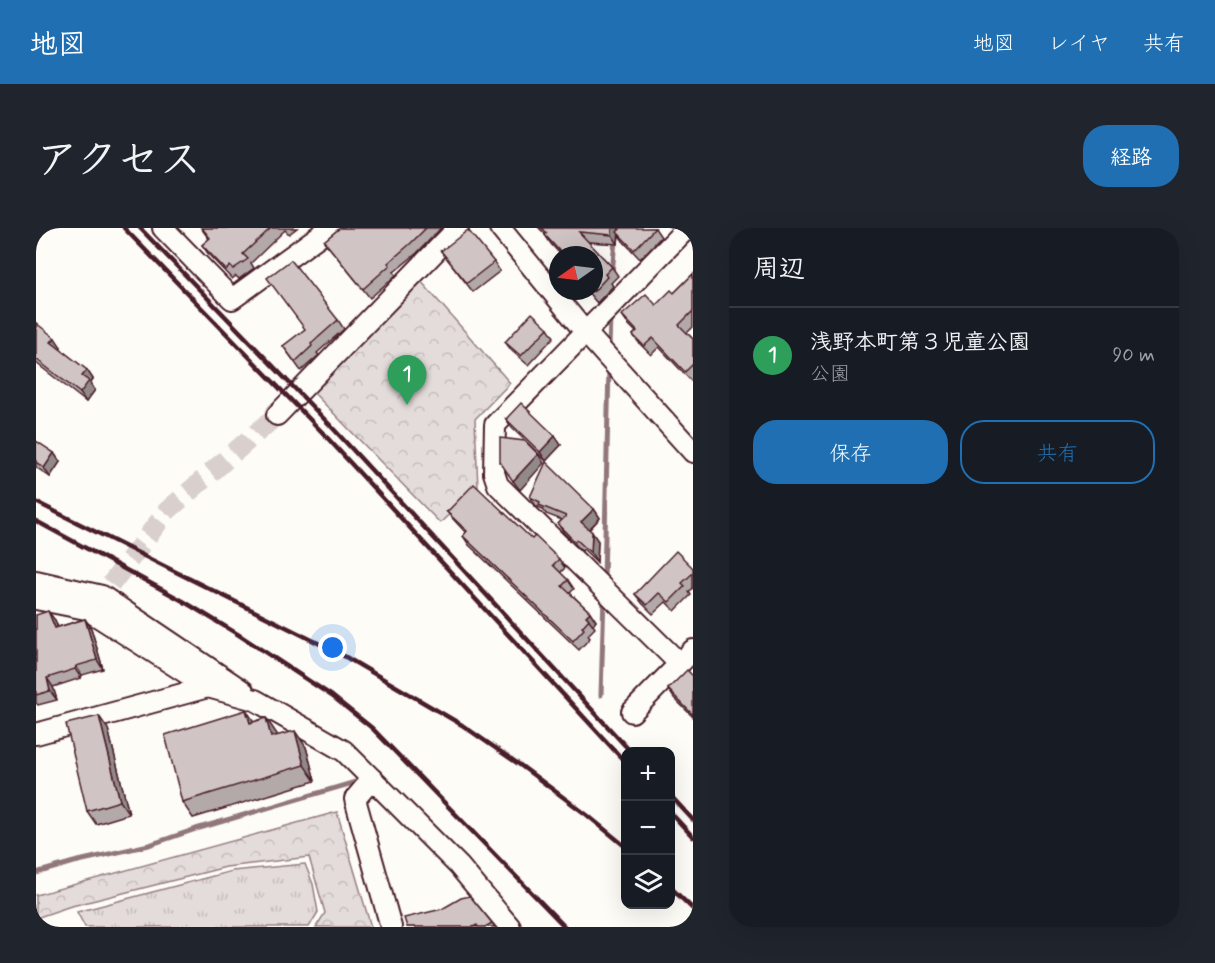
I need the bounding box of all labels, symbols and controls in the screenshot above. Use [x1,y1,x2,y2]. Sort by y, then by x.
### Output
text: 地図 [30,27,86,64]
text: 地図 [973,30,1015,58]
text: レイヤ [1048,30,1110,58]
text: 共有 [1143,30,1185,58]
button: 経路 [1083,125,1179,187]
text: アクセス [36,134,201,189]
north arrow [549,246,603,300]
text: 周辺 [753,253,805,287]
text: 浅野本町第３児童公園 [810,329,1030,357]
text: 1 [768,342,777,369]
text: 90 m [1112,342,1155,369]
pin: 1 [388,356,427,405]
text: 公園 [810,361,850,388]
button: 保存 [753,420,948,484]
button: 共有 [960,420,1155,484]
your location [318,633,347,662]
map controls [621,747,675,909]
button: + [621,747,675,801]
button: − [621,801,675,855]
button: layers [621,855,675,909]

